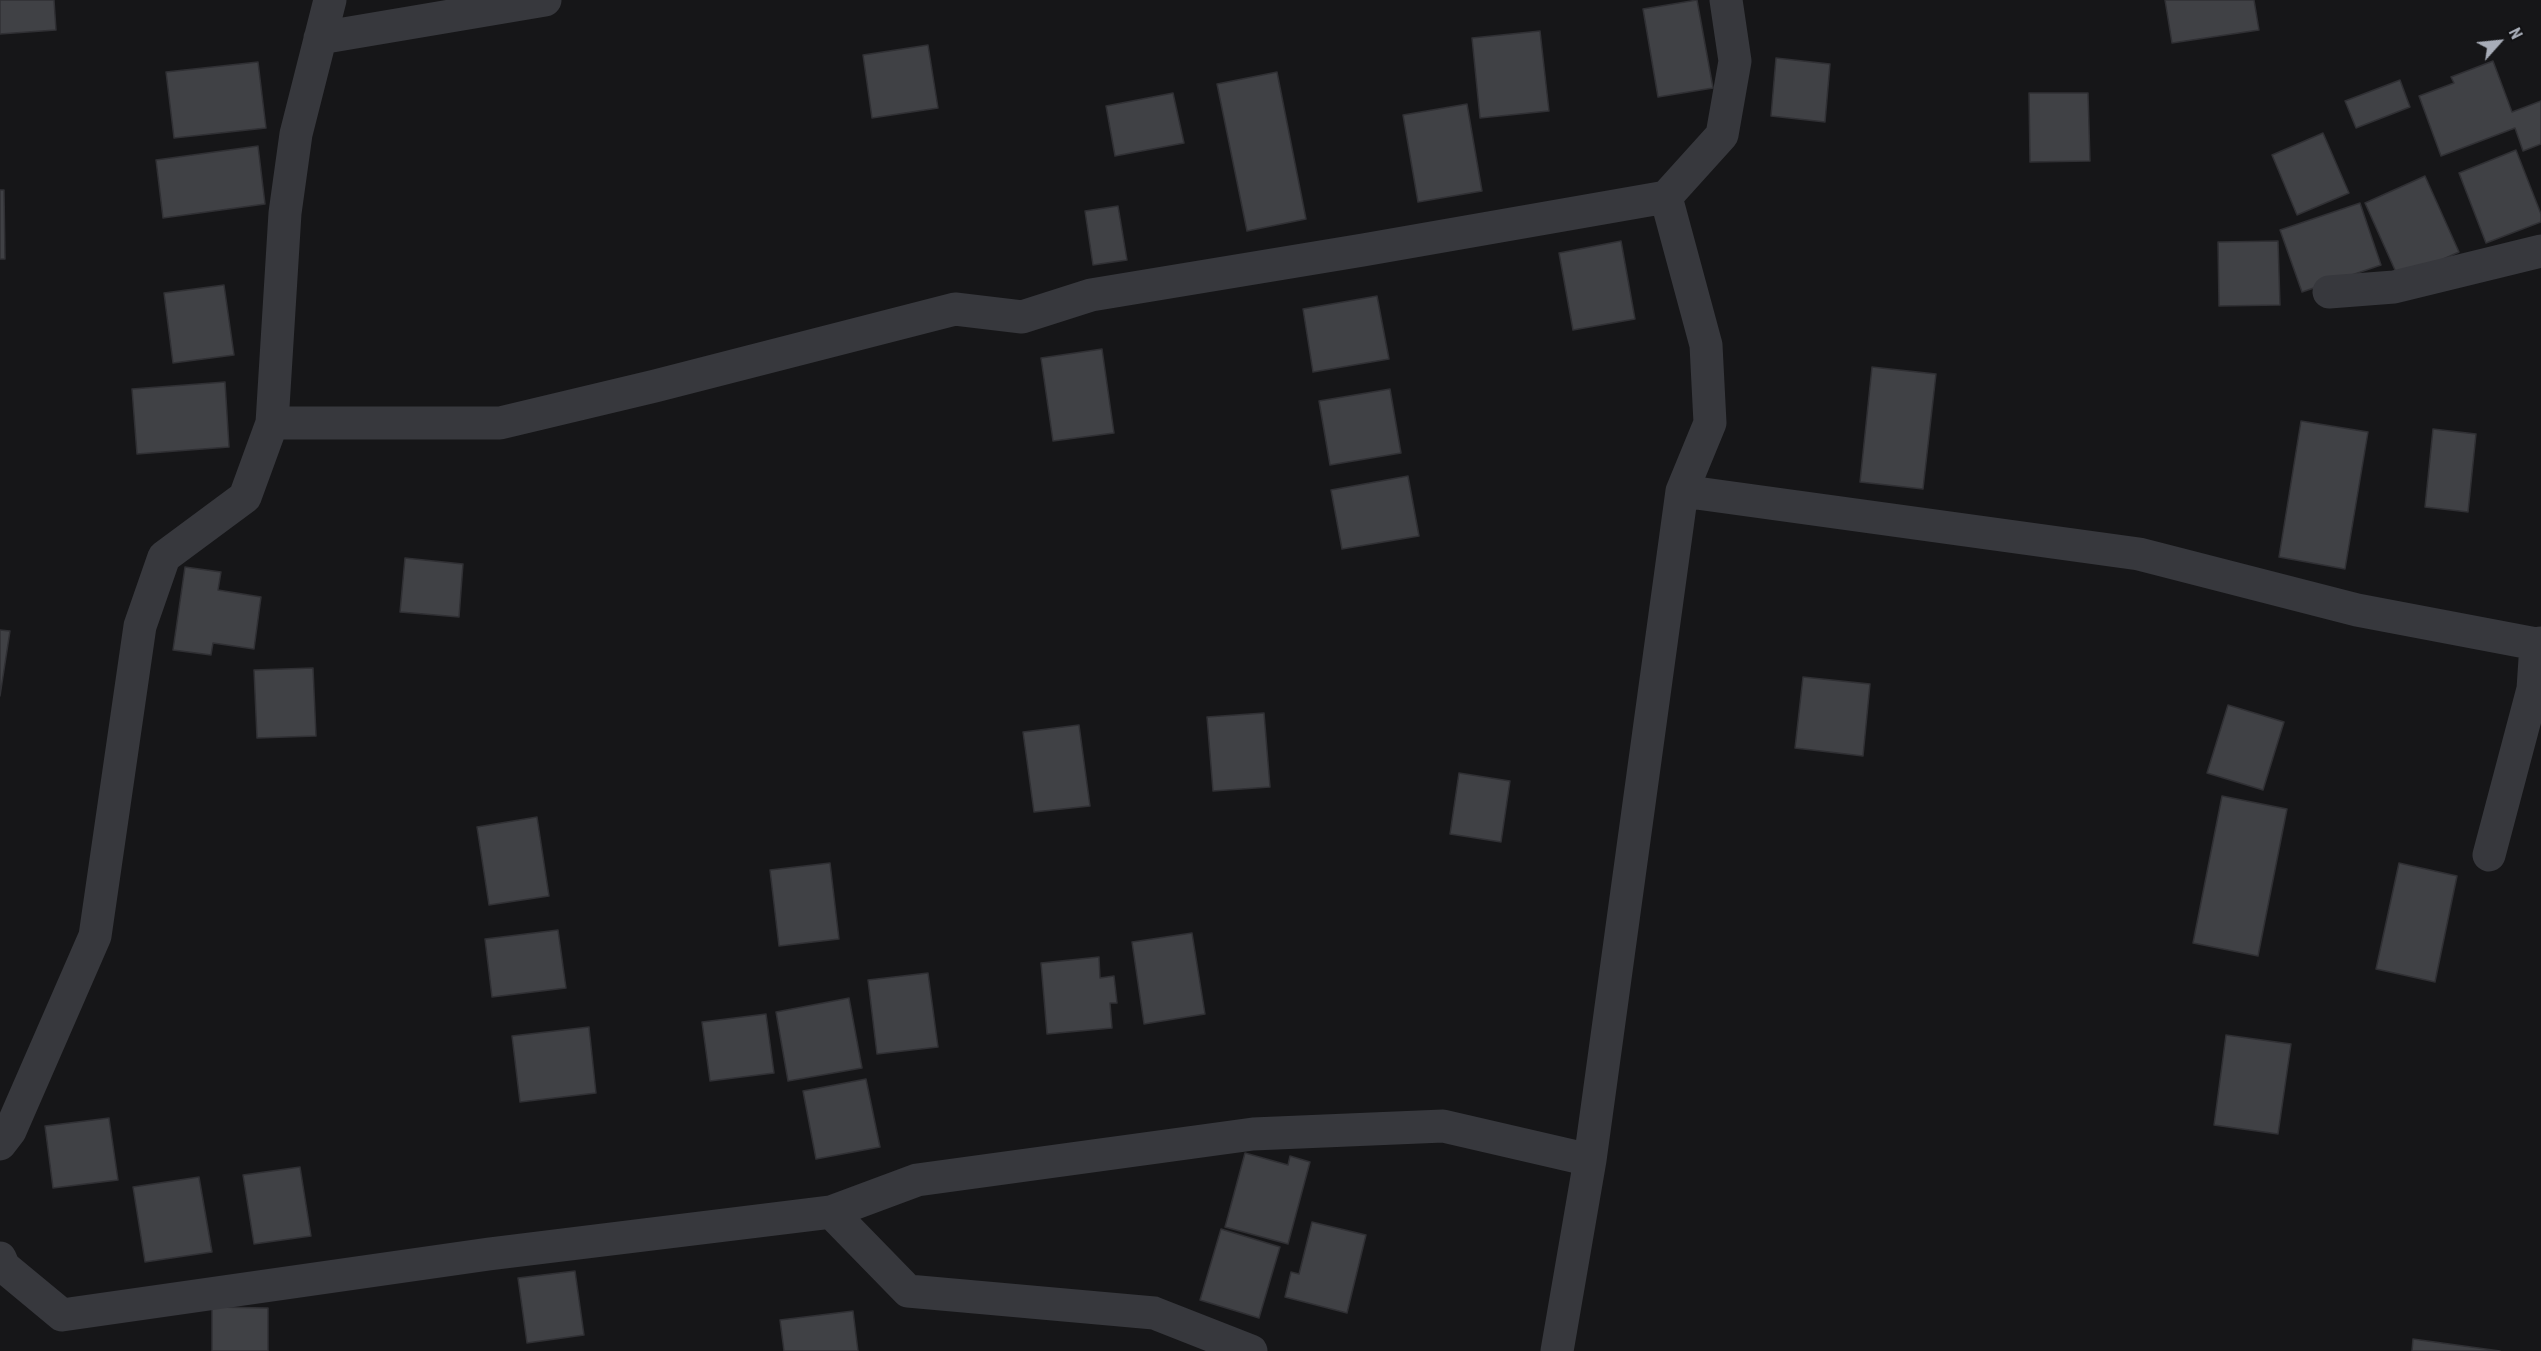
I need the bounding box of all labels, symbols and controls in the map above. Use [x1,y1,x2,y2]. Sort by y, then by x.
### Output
north arrow [2469,12,2529,72]
text: N [2505,25,2526,42]

